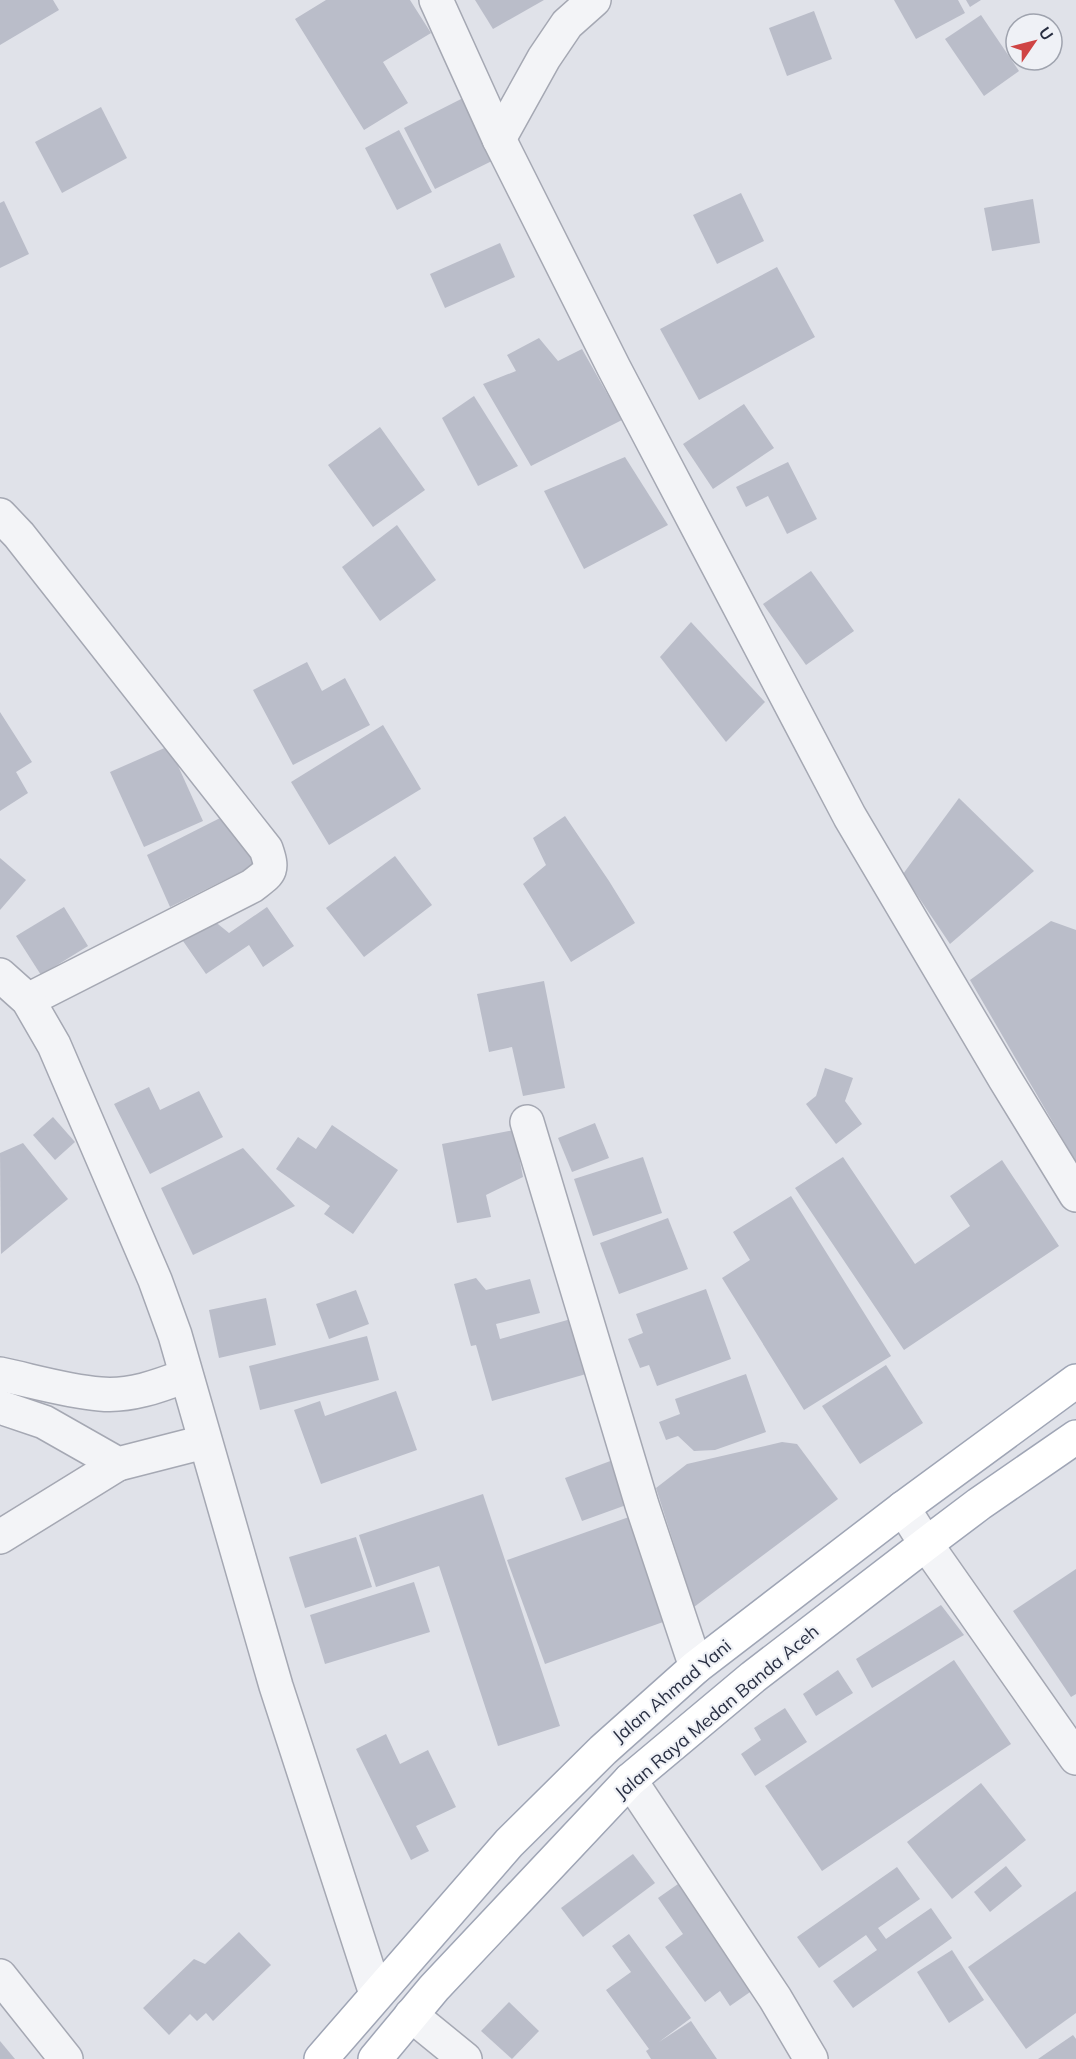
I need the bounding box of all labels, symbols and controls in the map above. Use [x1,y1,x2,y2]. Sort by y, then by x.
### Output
north arrow [1004,12,1064,72]
text: U [1035,23,1058,44]
street label: Jalan Raya Medan Banda Aceh [610,1619,823,1804]
street label: Jalan Ahmad Yani [608,1634,736,1747]

